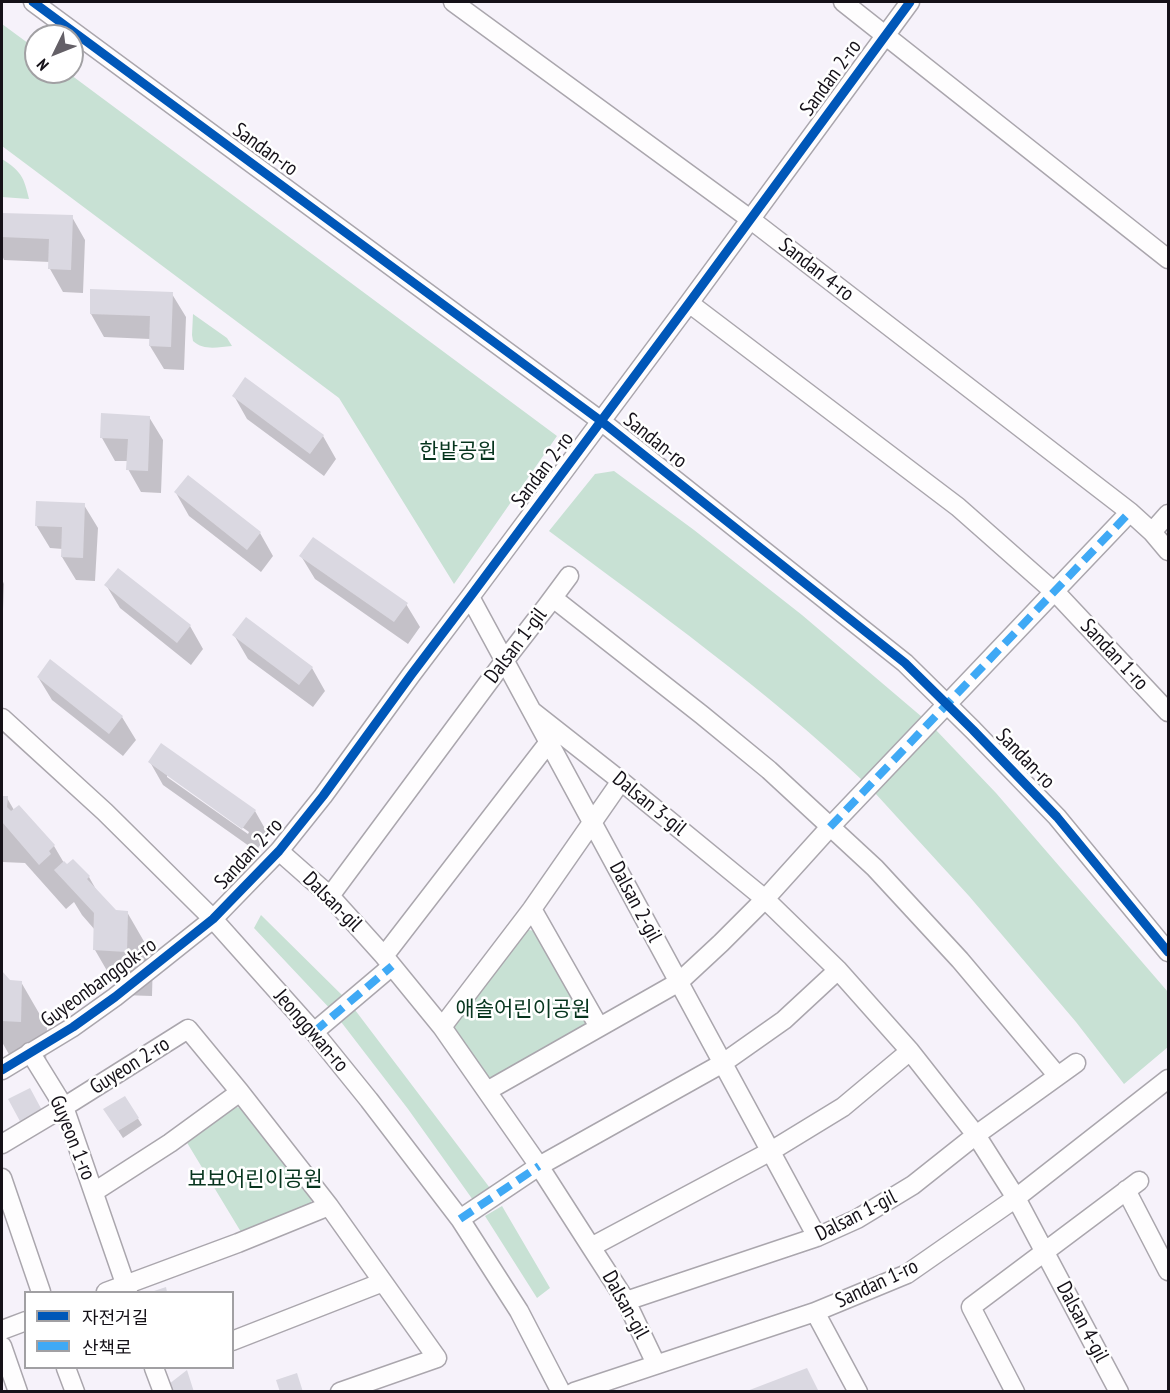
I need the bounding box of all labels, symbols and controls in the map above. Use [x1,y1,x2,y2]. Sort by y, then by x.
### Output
north arrow [24,24,84,84]
street label: Sandan 2-ro [795,35,867,121]
text: N [32,55,53,75]
street label: Sandan-ro [228,118,302,182]
street label: Sandan 4-ro [774,233,858,307]
street label: Sandan-ro [618,408,692,474]
street label: Sandan 2-ro [506,427,580,513]
park label: 한밭공원 [419,439,497,465]
street label: Dalsan 1-gil [480,603,552,689]
street label: Sandan 1-ro [1075,614,1153,696]
street label: Sandan-ro [990,724,1060,794]
street label: Dalsan 3-gil [607,767,691,841]
street label: Sandan 2-ro [210,813,288,895]
street label: Dalsan 2-gil [603,857,667,947]
street label: Dalsan-gil [297,867,367,937]
street label: Guyeonbanggok-ro [36,933,162,1033]
street label: Jeonggwan-ro [268,985,354,1077]
park label: 애솔어린이공원 [455,997,591,1023]
street label: Guyeon 2-ro [86,1032,174,1100]
street label: Guyeon 1-ro [44,1092,100,1184]
park label: 뵤뵤어린이공원 [187,1167,323,1193]
street label: Dalsan 1-gil [811,1185,901,1247]
street label: Sandan 1-ro [832,1254,922,1314]
street label: Dalsan-gil [596,1267,654,1343]
street label: Dalsan 4-gil [1050,1277,1114,1367]
legend [24,1291,234,1369]
text: 자전거길 [82,1306,148,1329]
text: 산책로 [82,1336,132,1359]

